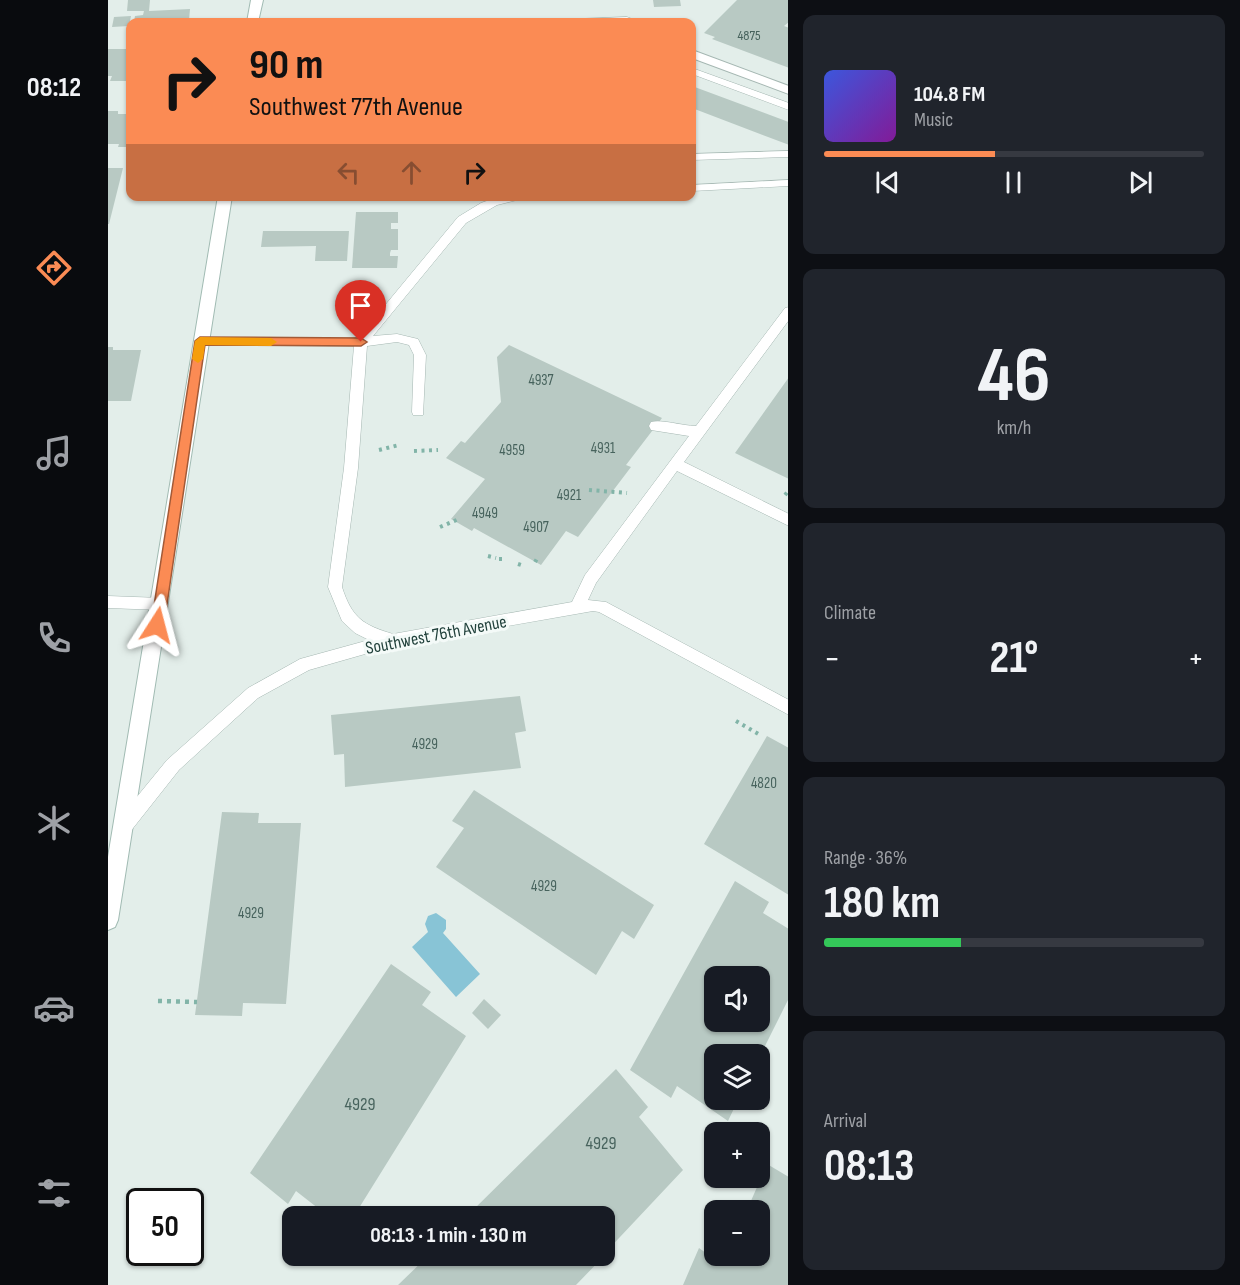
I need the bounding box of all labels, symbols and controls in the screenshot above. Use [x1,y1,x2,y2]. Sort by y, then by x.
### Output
house number: 4875 [737,27,761,44]
text: 90 m [249,40,323,91]
icon: right [150,42,228,120]
text: 08:12 [27,72,81,104]
text: 104.8 FM [914,81,985,108]
text: Southwest 77th Avenue [249,91,463,123]
text: Music [914,108,953,132]
icon: left [332,156,365,189]
icon: ahead [395,156,428,189]
icon: right [458,156,491,189]
icon: previous [871,166,904,199]
icon: pause [997,166,1030,199]
icon: next [1124,166,1157,199]
icon: directions [33,247,75,289]
pin [335,280,386,342]
icon: arrive [344,289,377,322]
text: 46 [977,330,1051,423]
house number: 4937 [528,371,554,390]
text: km/h [997,416,1031,440]
icon: music [33,432,75,474]
house number: 4931 [591,439,616,458]
house number: 4959 [499,441,525,460]
house number: 4921 [557,486,582,505]
house number: 4949 [472,504,498,523]
house number: 4907 [523,518,549,537]
position arrow [125,593,189,657]
text: Climate [824,601,876,625]
street label: Southwest 76th Avenue [364,611,508,659]
icon: phone [33,617,75,659]
text: 21° [990,631,1038,686]
text: − [824,639,840,679]
text: + [1188,639,1204,679]
house number: 4929 [412,735,438,754]
house number: 4820 [751,774,777,793]
icon: climate [33,802,75,844]
text: Range · 36% [824,846,907,870]
text: 180 km [824,876,940,931]
house number: 4929 [531,877,557,896]
house number: 4929 [238,904,264,923]
map controls [704,966,770,1266]
button: sound [704,966,770,1032]
icon: car [33,987,75,1029]
button: layers [704,1044,770,1110]
house number: 4929 [345,1094,375,1115]
text: Arrival [824,1109,867,1133]
button: + [704,1122,770,1188]
house number: 4929 [586,1133,616,1154]
text: 08:13 [824,1139,915,1194]
icon: filters [33,1172,75,1214]
speed limit sign: 50 [126,1188,204,1266]
button: − [704,1200,770,1266]
text: 08:13 · 1 min · 130 m [370,1222,527,1249]

